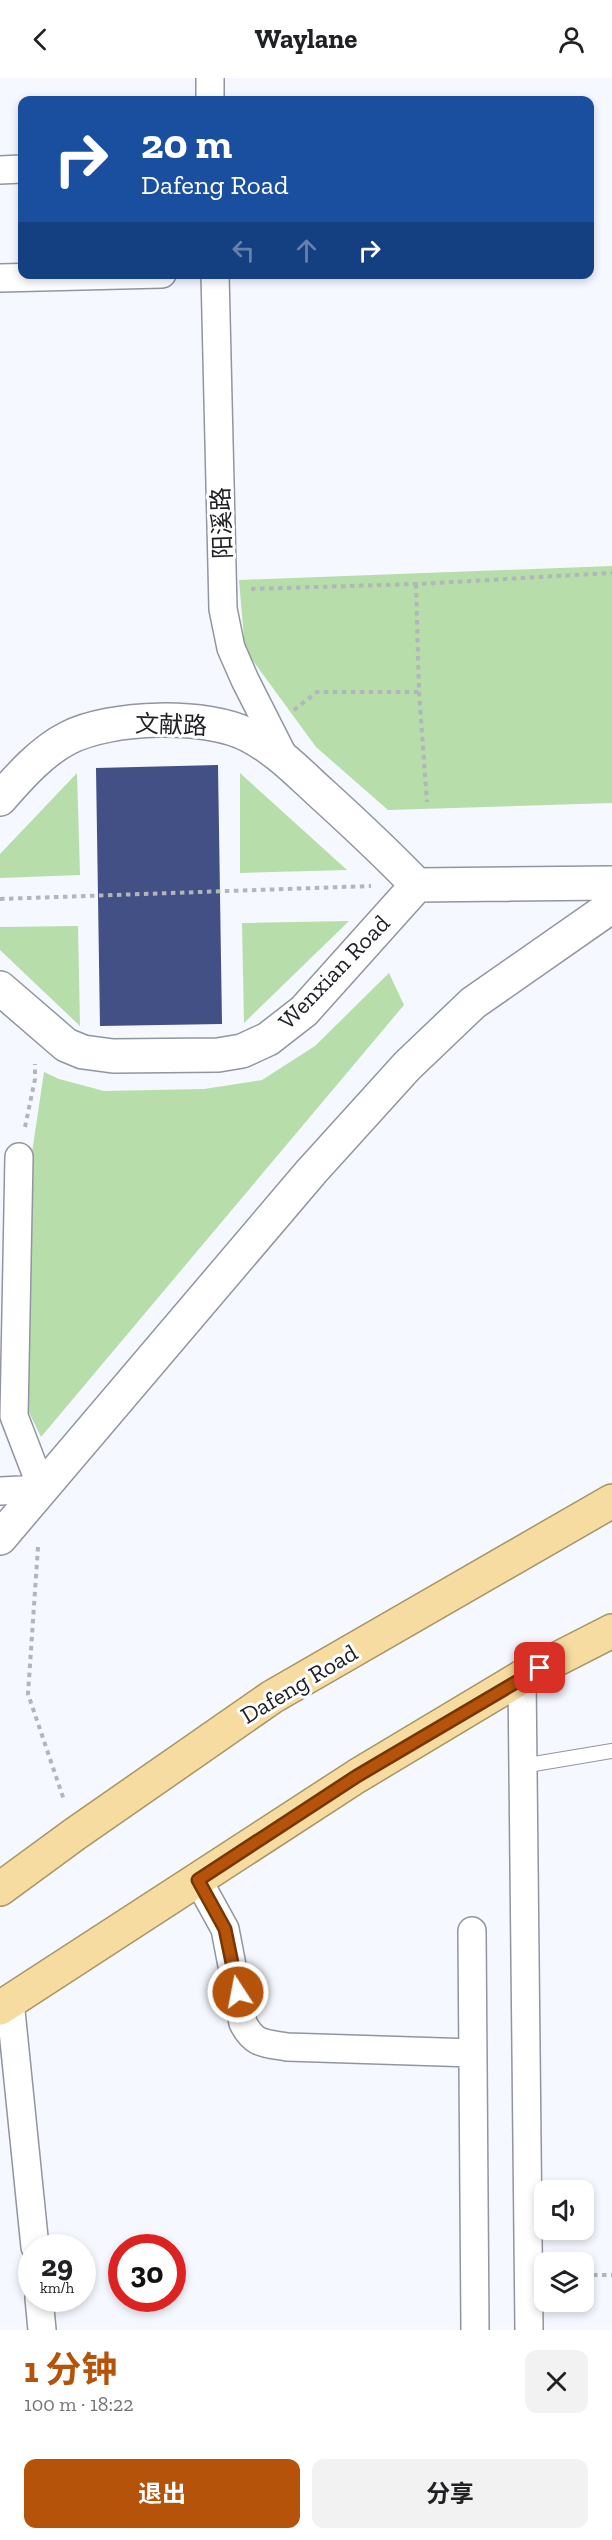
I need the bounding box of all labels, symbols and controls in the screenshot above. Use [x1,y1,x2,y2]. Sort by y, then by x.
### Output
icon: back [24,23,57,56]
text: Waylane [255,23,357,55]
icon: person [555,23,588,56]
text: 20 m [141,118,232,169]
icon: right [42,120,120,198]
text: Dafeng Road [141,169,289,201]
icon: left [227,234,260,267]
icon: ahead [290,234,323,267]
icon: right [353,234,386,267]
street label: 阳溪路 [206,487,237,560]
street label: 文献路 [135,709,208,740]
street label: Wenxian Road [272,908,395,1035]
street label: Dafeng Road [235,1637,362,1730]
pin [514,1642,565,1693]
icon: arrive [523,1651,556,1684]
position arrow [206,1960,270,2024]
map controls [534,2180,594,2312]
button: sound [534,2180,594,2240]
speed limit sign: 30 [108,2234,186,2312]
text: 29 [41,2248,73,2284]
button: layers [534,2252,594,2312]
text: km/h [40,2279,74,2297]
text: 1 分钟 [24,2348,117,2391]
button: close [525,2350,588,2413]
text: 100 m · 18:22 [24,2392,134,2416]
button: 退出 [24,2459,300,2528]
button: 分享 [312,2459,588,2528]

